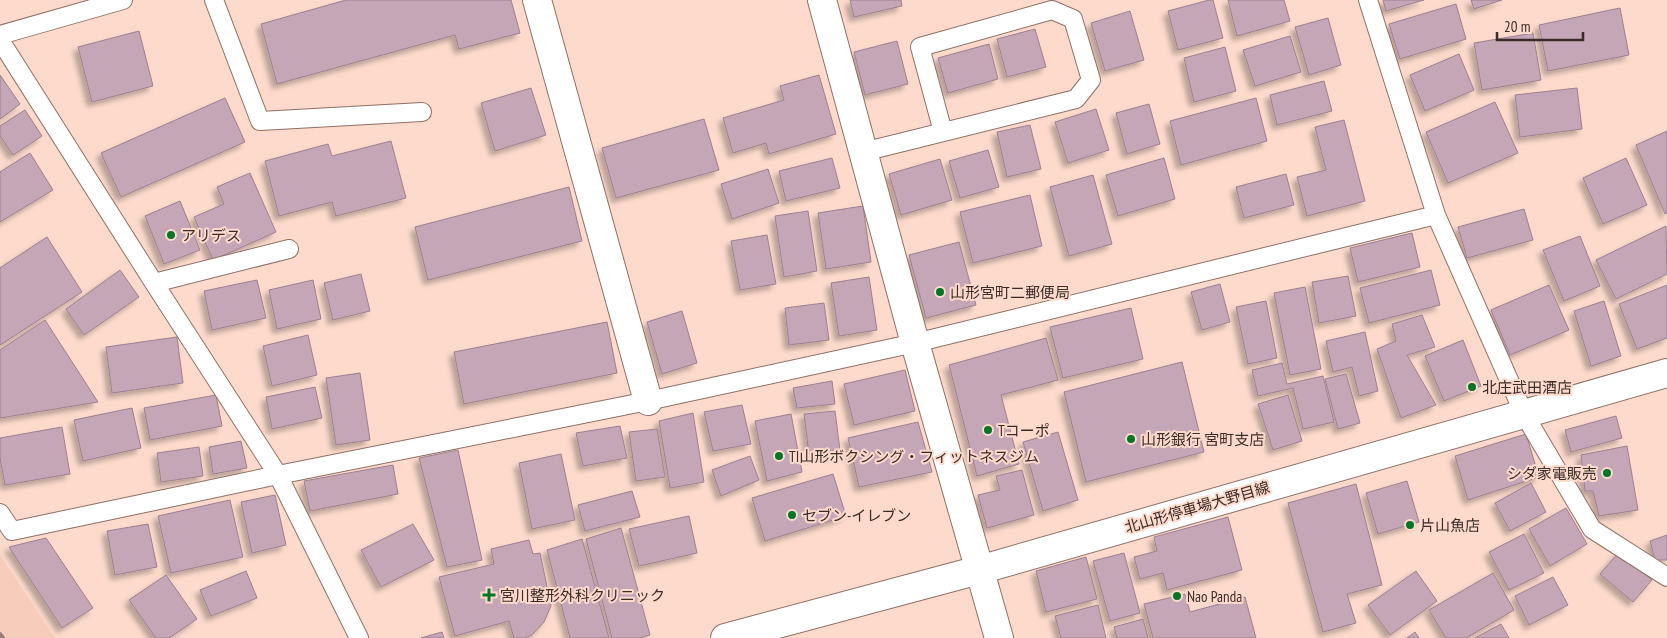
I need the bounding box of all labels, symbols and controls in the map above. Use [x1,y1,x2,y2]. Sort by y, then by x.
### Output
scale bar [1497,10,1583,42]
text: 20 m [1504,17,1530,36]
place label: アリデス [181,226,241,245]
marker: アリデス [165,229,177,241]
place label: 山形宮町二郵便局 [950,283,1070,302]
marker: 山形宮町二郵便局 [934,286,946,298]
place label: 北庄武田酒店 [1482,378,1572,397]
marker: 北庄武田酒店 [1466,381,1478,393]
place label: Tコーポ [998,421,1050,440]
marker: Tコーポ [982,424,994,436]
place label: 山形銀行 宮町支店 [1141,430,1264,449]
marker: 山形銀行 宮町支店 [1125,433,1137,445]
place label: TI山形ボクシング・フィットネスジム [789,447,1039,466]
marker: TI山形ボクシング・フィットネスジム [773,450,785,462]
place label: シダ家電販売 [1507,464,1597,483]
marker: シダ家電販売 [1601,467,1613,479]
street label: 北山形停車場大野目線 [1122,477,1272,537]
place label: セブン-イレブン [802,506,911,525]
marker: セブン-イレブン [786,509,798,521]
place label: 片山魚店 [1420,516,1480,535]
marker: 片山魚店 [1404,519,1416,531]
place label: 宮川整形外科クリニック [500,586,665,605]
place label: Nao Panda [1187,587,1242,606]
marker: 宮川整形外科クリニック [482,588,496,602]
marker: Nao Panda [1171,590,1183,602]

